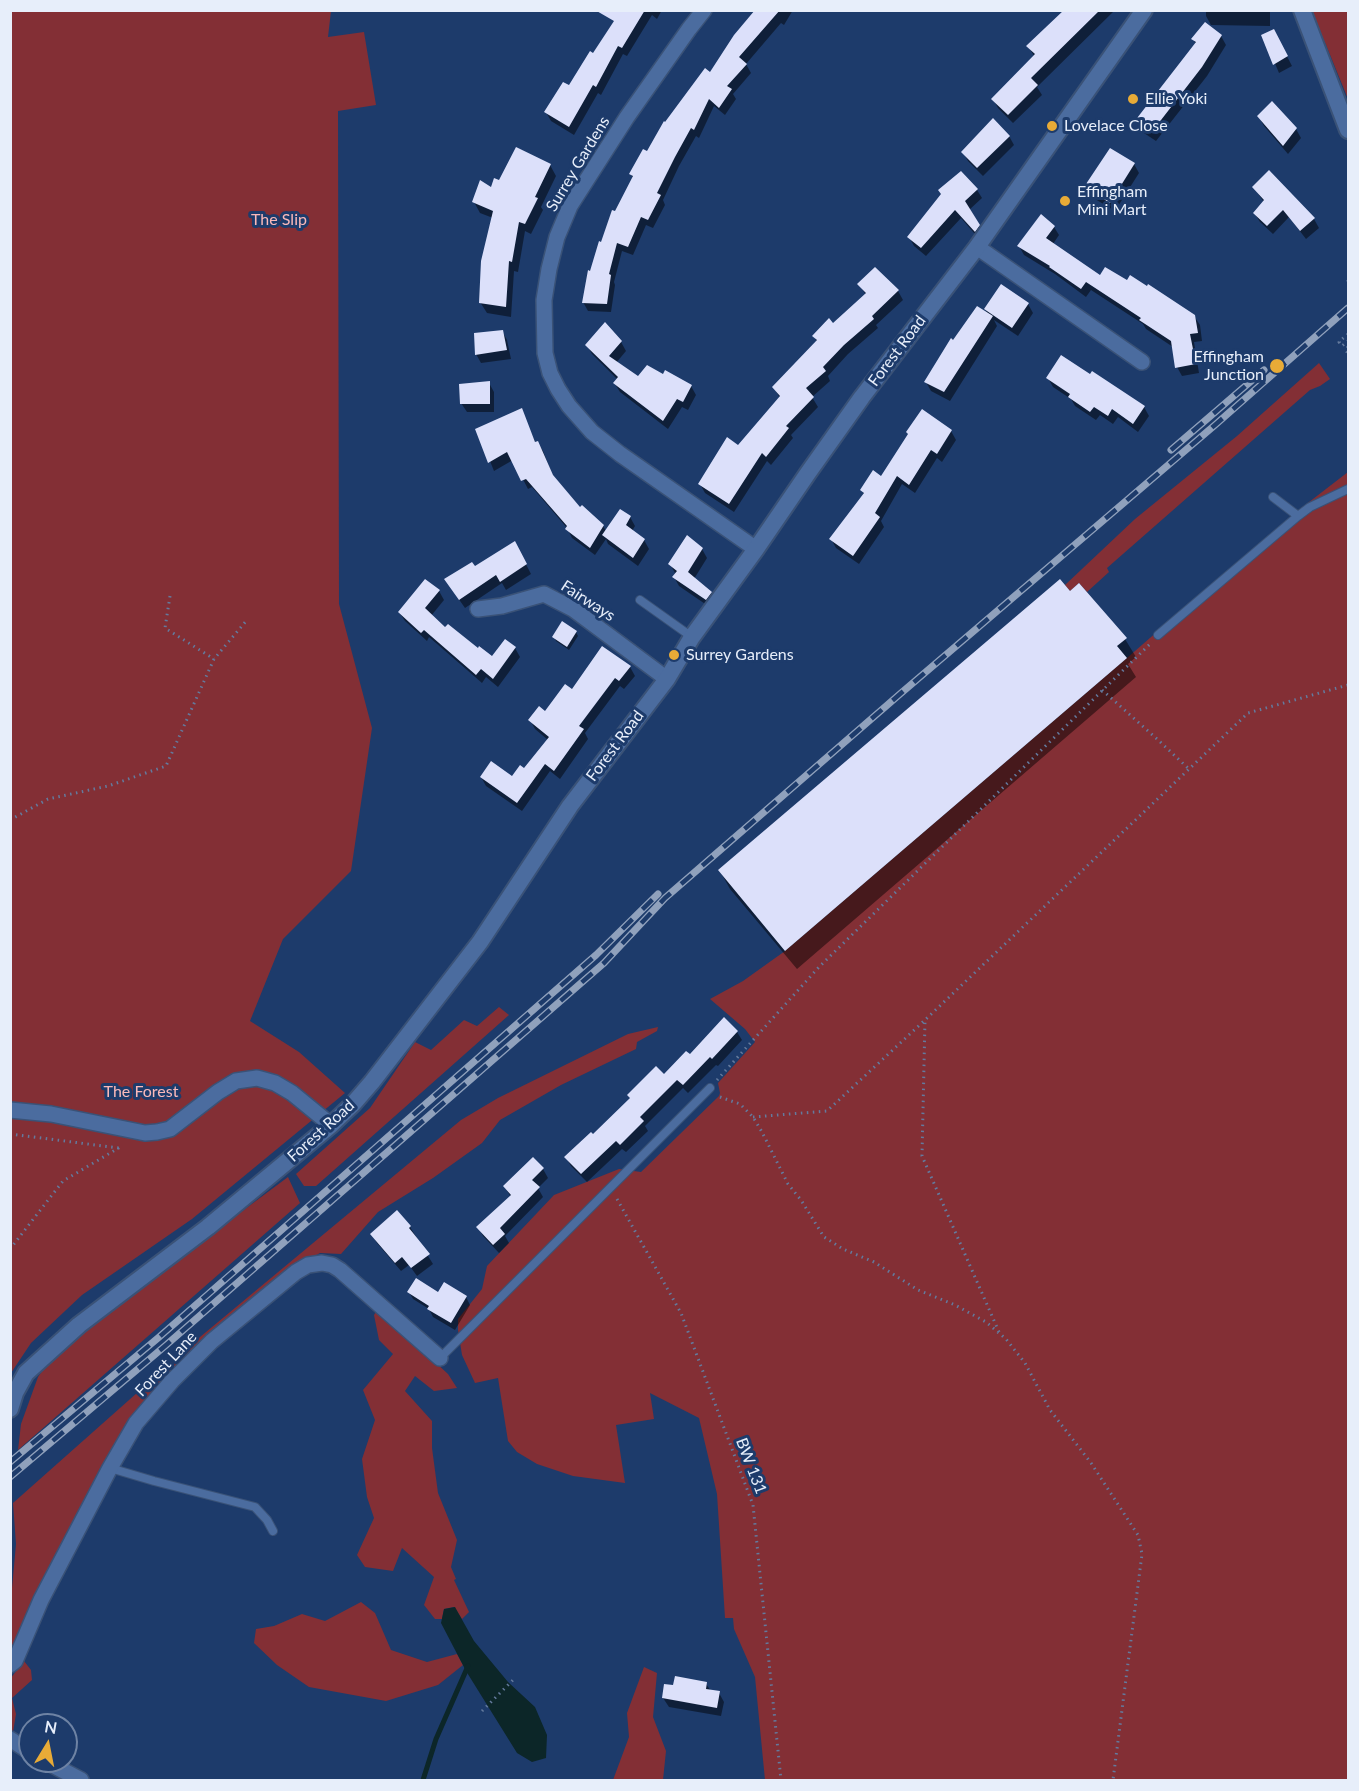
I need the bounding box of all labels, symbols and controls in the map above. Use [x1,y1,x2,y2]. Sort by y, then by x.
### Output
place label: Ellie Yoki [1145,89,1207,109]
marker: Ellie Yoki [1126,92,1140,106]
street label: Surrey Gardens [542,113,614,215]
place label: Lovelace Close [1064,116,1168,136]
marker: Lovelace Close [1045,119,1059,133]
place label: Effingham Mini Mart [1077,182,1147,220]
marker: Effingham Mini Mart [1058,194,1072,208]
park label: The Slip [251,210,307,230]
street label: Forest Road [864,312,930,390]
place label: Effingham Junction [1194,347,1264,385]
marker: Effingham Junction [1268,357,1286,375]
street label: Fairways [557,576,619,626]
place label: Surrey Gardens [686,645,794,665]
marker: Surrey Gardens [667,648,681,662]
street label: Forest Road [582,707,648,785]
park label: The Forest [104,1082,178,1102]
street label: Forest Road [284,1096,358,1166]
street label: Forest Lane [131,1328,201,1400]
street label: BW 131 [732,1435,770,1497]
north arrow [18,1713,78,1773]
text: N [43,1716,59,1737]

